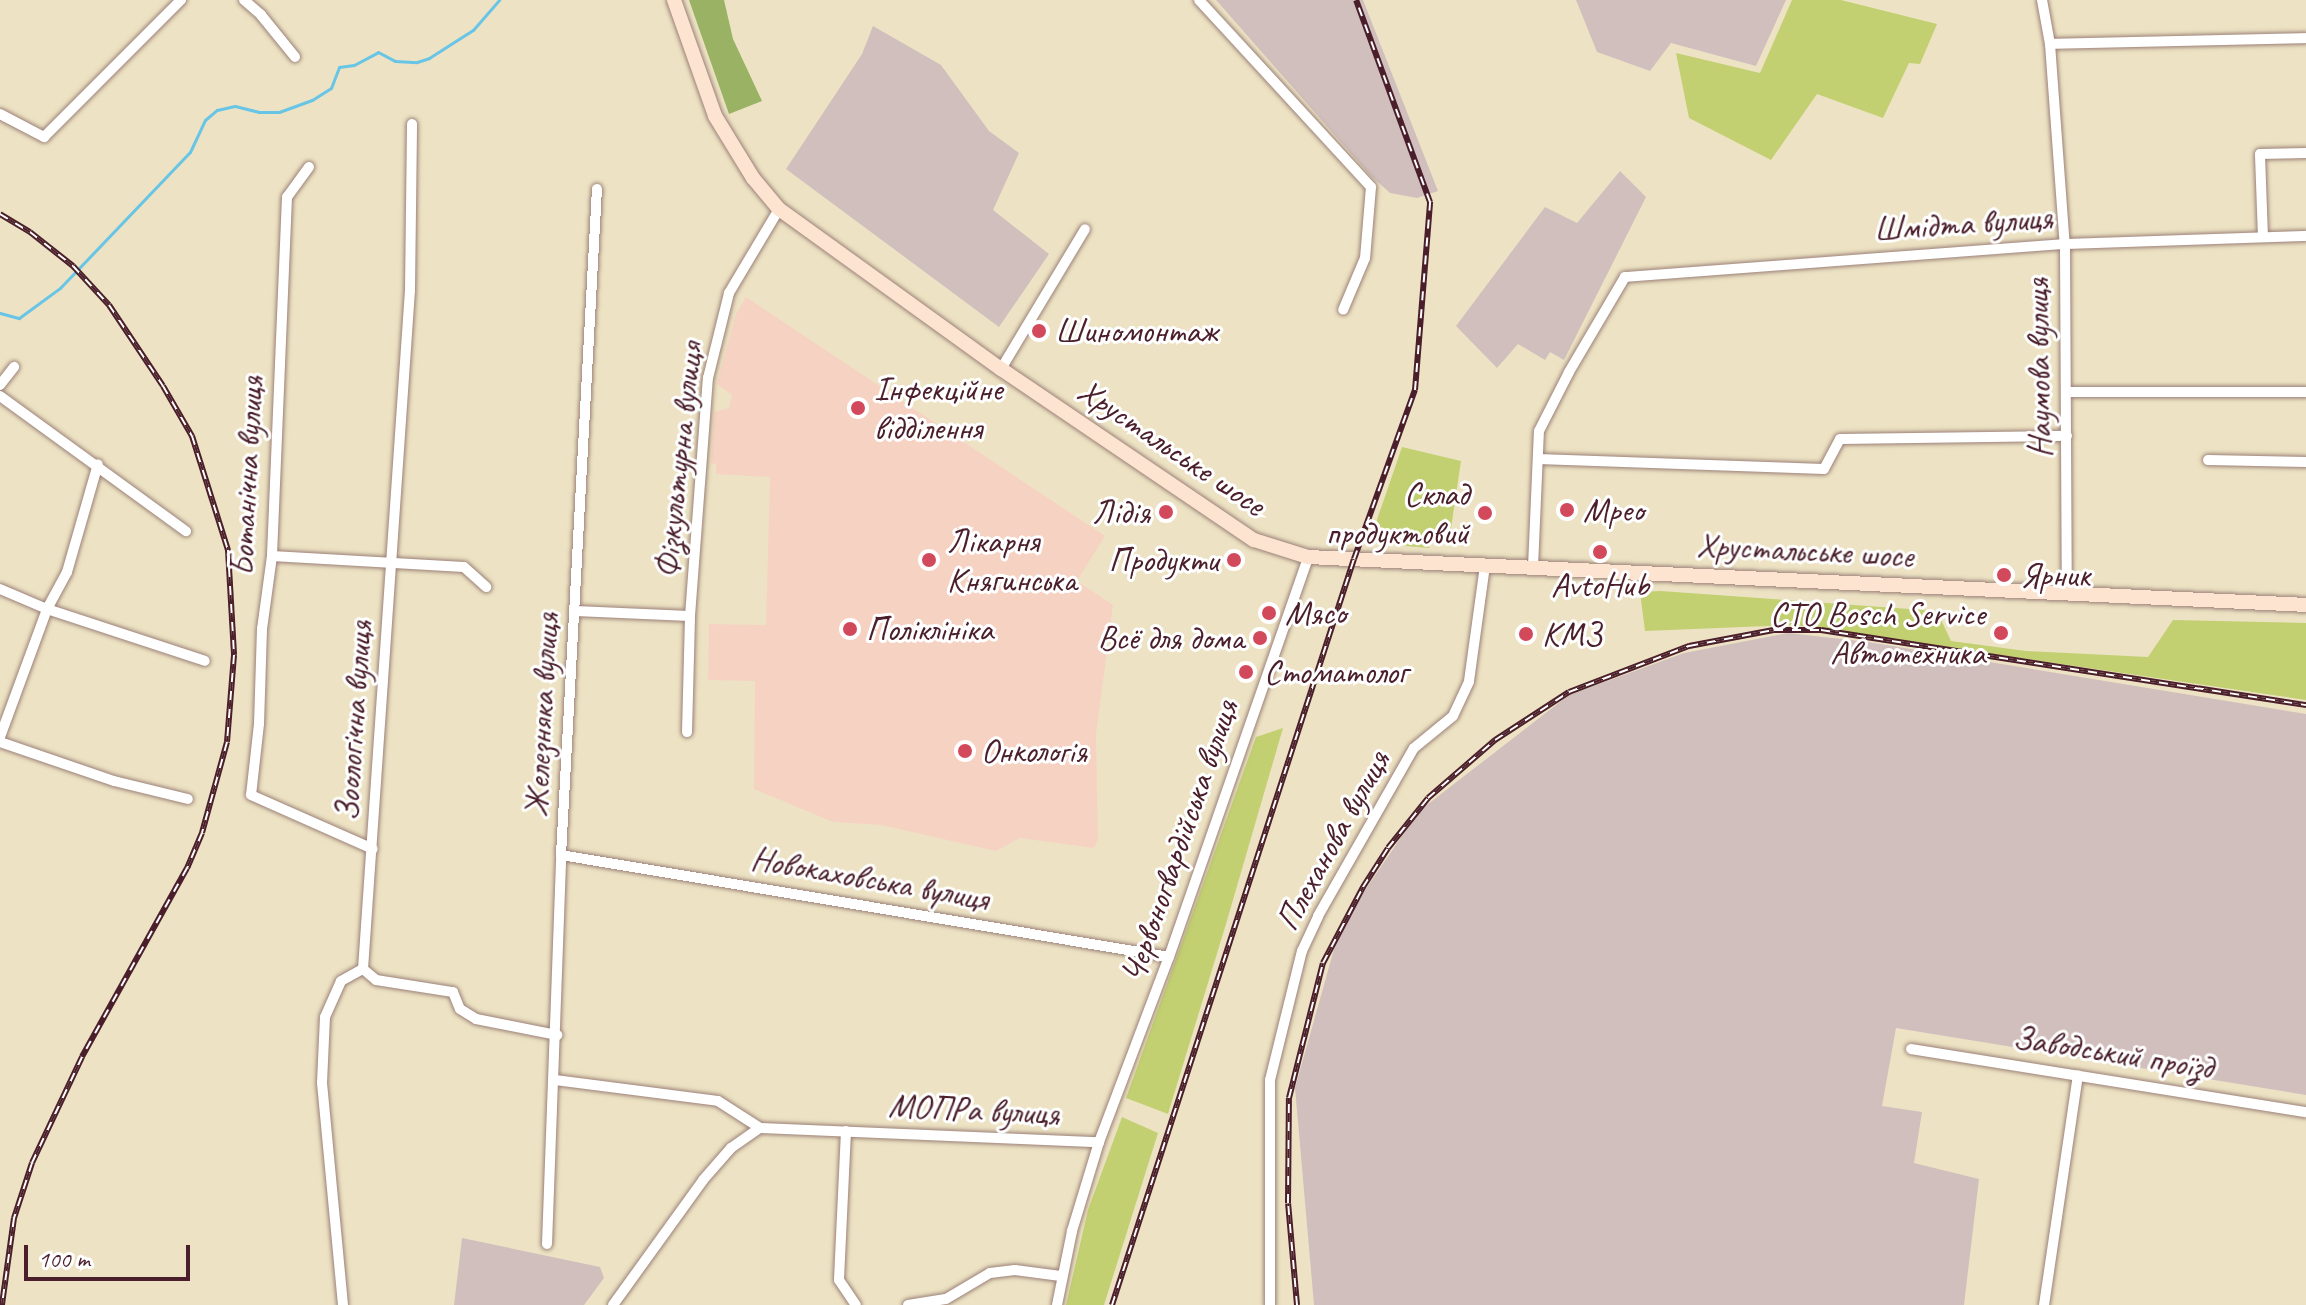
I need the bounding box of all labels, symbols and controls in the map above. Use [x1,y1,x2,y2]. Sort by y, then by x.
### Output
street label: Шмідта вулиця [1872,196,2054,250]
street label: Наумова вулиця [2016,278,2060,458]
place label: Шиномонтаж [1055,311,1217,351]
marker: Шиномонтаж [1030,322,1048,340]
street label: Фізкультурна вулиця [645,341,711,579]
place label: Інфекційне відділення [874,368,1002,448]
street label: Хрустальське шосе [1070,369,1274,525]
street label: Ботанічна вулиця [220,375,272,577]
marker: Інфекційне відділення [849,399,867,417]
place label: Склад продуктовий [1326,473,1469,552]
place label: Мрео [1583,490,1644,530]
place label: Лідія [1092,492,1150,532]
marker: Мрео [1558,501,1576,519]
marker: Лідія [1157,503,1175,521]
marker: Склад продуктовий [1476,504,1494,522]
place label: Лікарня Княгинська [947,520,1077,600]
street label: Хрустальське шосе [1695,524,1915,576]
place label: Продукти [1108,540,1218,580]
marker: AvtoHub [1591,543,1609,561]
marker: Лікарня Княгинська [918,549,940,571]
marker: Продукти [1225,551,1243,569]
place label: Ярник [2020,555,2090,595]
place label: AvtoHub [1551,565,1649,605]
marker: Ярник [1995,566,2013,584]
place label: Мясо [1285,593,1346,633]
place label: СТО Bosch Service Автотехника [1771,593,1985,672]
marker: Мясо [1260,604,1278,622]
place label: Поліклініка [866,609,993,649]
street label: Железняка вулиця [515,611,567,819]
place label: КМЗ [1542,614,1602,654]
place label: Всё для дома [1095,618,1244,658]
street label: Зоологічна вулиця [326,619,380,823]
marker: Поліклініка [841,620,859,638]
marker: СТО Bosch Service Автотехника [1992,624,2010,642]
marker: КМЗ [1517,625,1535,643]
marker: Всё для дома [1251,629,1269,647]
place label: Стоматолог [1264,652,1407,692]
marker: Стоматолог [1235,661,1257,683]
street label: Червоногвардійська вулиця [1111,694,1247,988]
place label: Онкологія [981,731,1087,771]
marker: Онкологія [956,742,974,760]
street label: Плеханова вулиця [1266,742,1398,938]
street label: Новокаховська вулиця [747,837,993,919]
street label: Заводський проїзд [2010,1016,2216,1088]
street label: МОПРа вулиця [887,1084,1061,1134]
scale bar [28,1229,194,1279]
text: 100 m [38,1244,90,1274]

